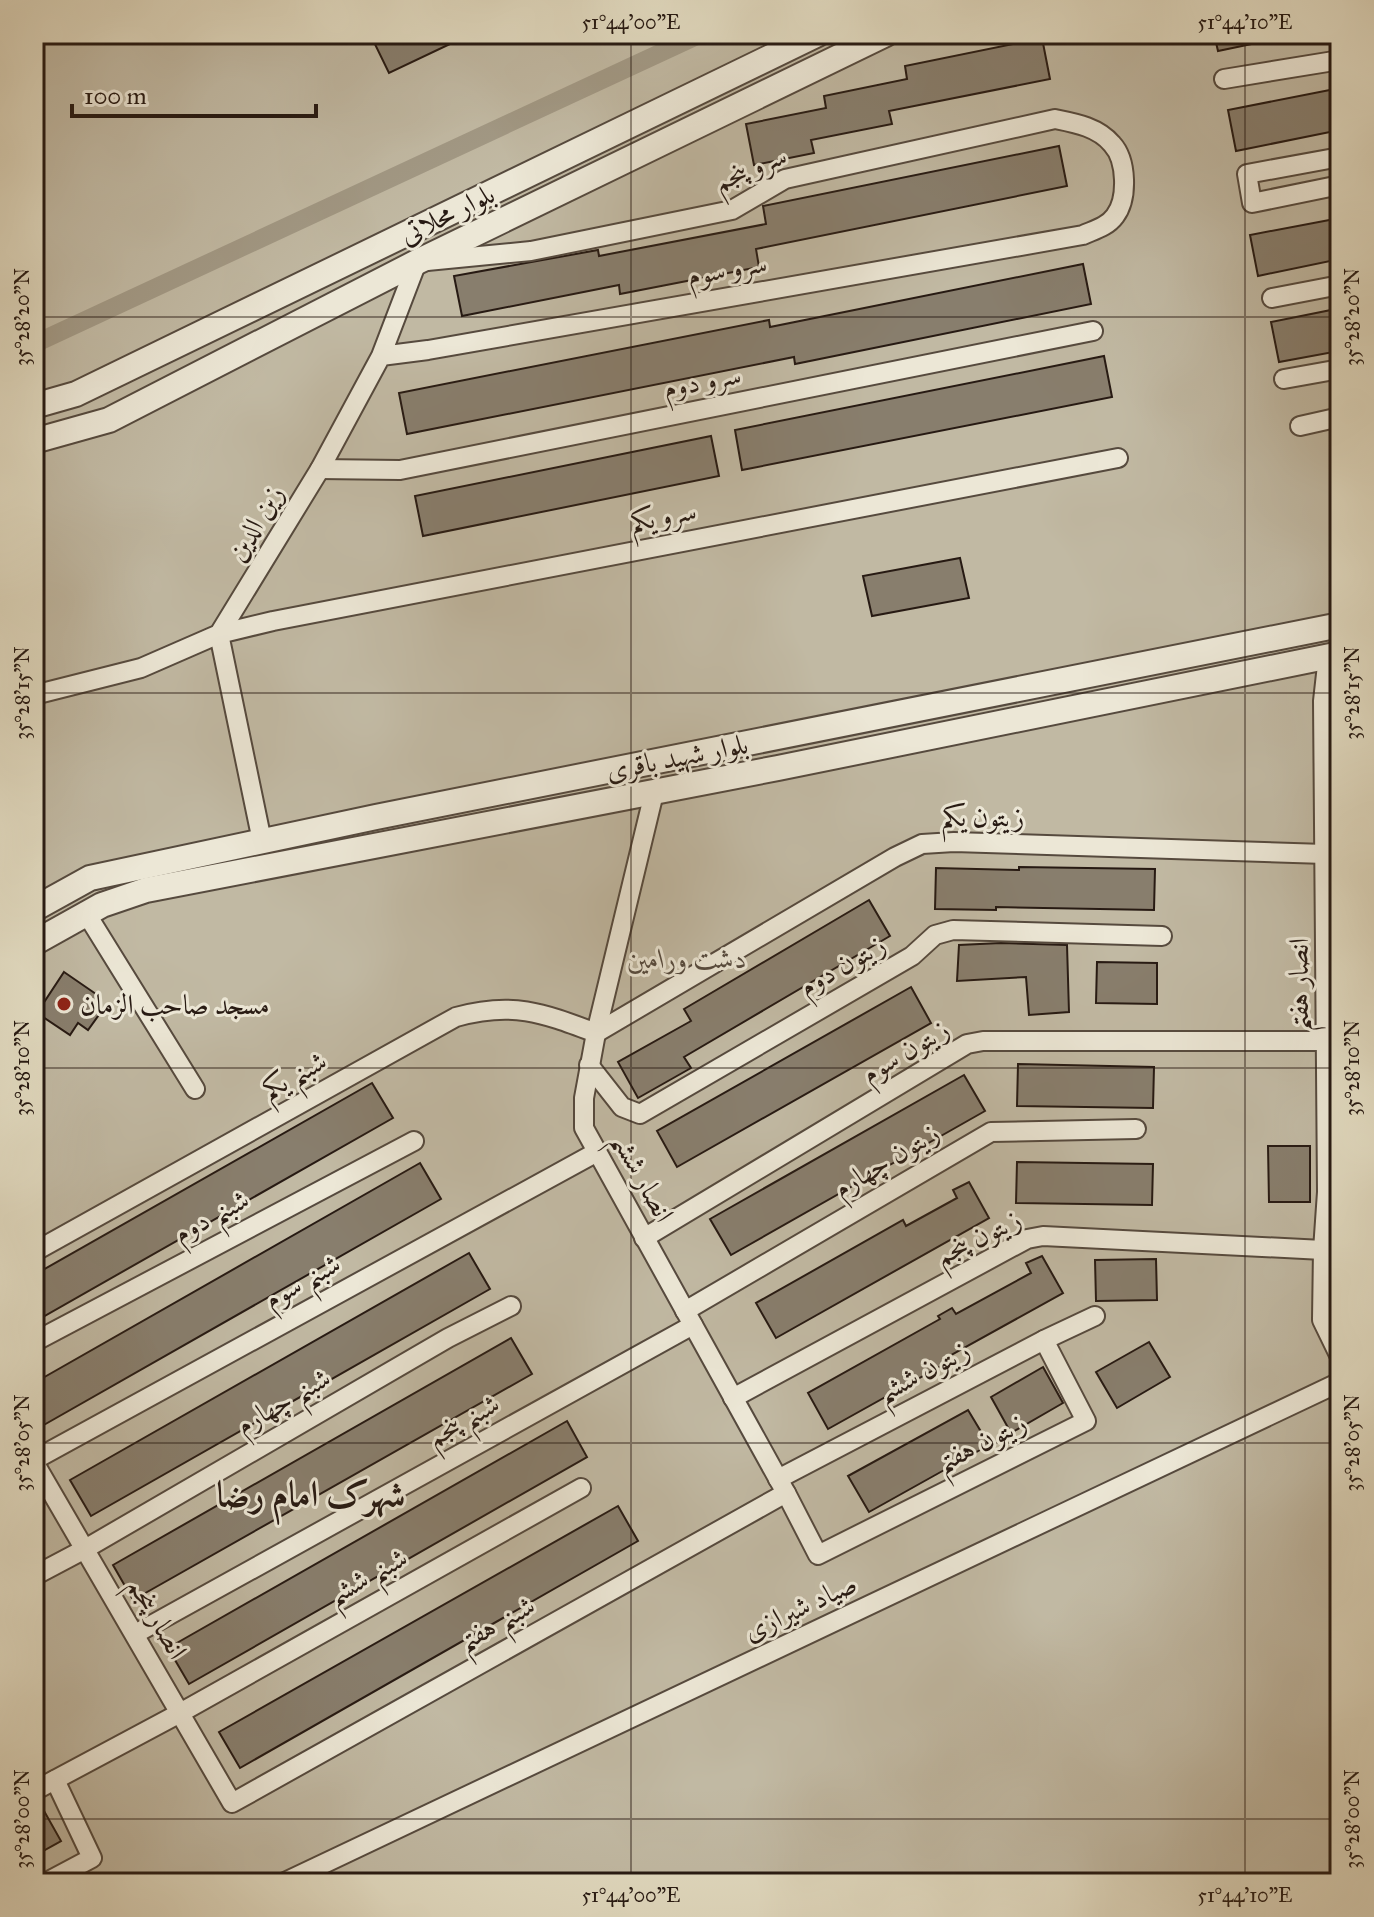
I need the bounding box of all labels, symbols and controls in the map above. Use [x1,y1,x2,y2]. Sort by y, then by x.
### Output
text: 51°44'00"E [582,10,680,34]
text: 51°44'10"E [1198,10,1292,34]
scale bar [72,68,316,118]
text: 100 m [84,81,147,111]
street label: سرو پنجم [708,137,795,207]
street label: بلوار محلاتی [394,176,500,252]
street label: سرو سوم [684,245,771,300]
text: 35°28'20"N [10,268,34,366]
text: 35°28'20"N [1340,268,1364,366]
street label: سرو دوم [660,356,745,413]
street label: زین الدین [219,478,291,568]
street label: سرو یکم [627,492,701,548]
text: 35°28'15"N [10,646,34,740]
text: 35°28'15"N [1340,646,1364,740]
street label: بلوار شهید باقری [603,726,751,789]
street label: زیتون یکم [942,799,1024,843]
street label: زیتون دوم [792,926,895,1010]
street label: انصار هفتم [1281,938,1326,1032]
park label: دشت ورامین [627,941,747,976]
place label: مسجد صاحب الزمان [80,987,270,1022]
marker: مسجد صاحب الزمان [55,995,73,1013]
street label: زیتون سوم [855,1011,959,1097]
text: 35°28'10"N [10,1020,34,1116]
text: 35°28'10"N [1340,1020,1364,1116]
street label: شبنم یکم [255,1043,338,1116]
street label: زیتون چهارم [827,1115,949,1211]
street label: انصار ششم [595,1126,682,1233]
street label: شبنم دوم [167,1182,260,1259]
street label: زیتون پنجم [929,1201,1031,1281]
street label: شبنم سوم [257,1246,351,1325]
street label: زیتون ششم [870,1332,980,1419]
street label: شبنم چهارم [229,1360,342,1451]
street label: شبنم پنجم [420,1386,510,1463]
text: 35°28'05"N [10,1394,34,1492]
text: 35°28'05"N [1340,1394,1364,1492]
street label: زیتون هفتم [930,1404,1037,1489]
district label: شهرک امام رضا [217,1472,405,1526]
street label: شبنم ششم [321,1540,418,1621]
street label: صیاد شیرازی [738,1565,862,1649]
street label: انصار پنجم [113,1571,195,1670]
street label: شبنم هفتم [451,1587,546,1667]
text: 35°28'00"N [10,1769,34,1869]
text: 35°28'00"N [1340,1769,1364,1869]
text: 51°44'00"E [582,1883,680,1907]
text: 51°44'10"E [1198,1883,1292,1907]

